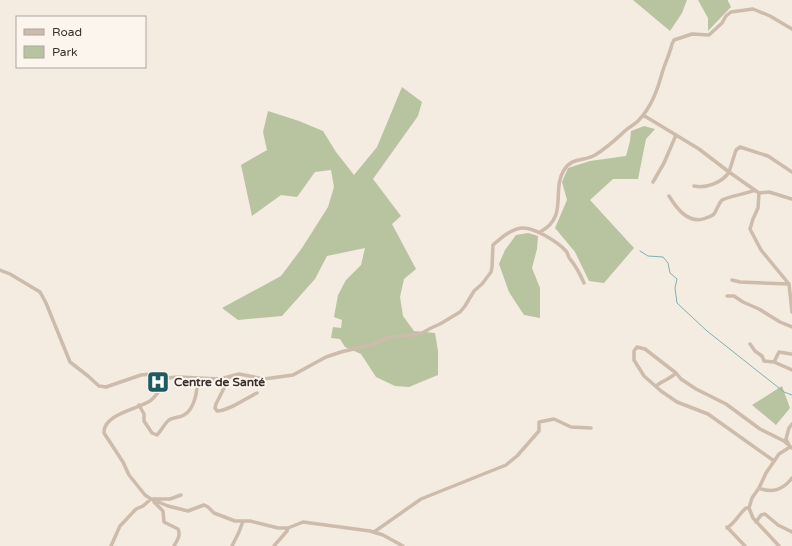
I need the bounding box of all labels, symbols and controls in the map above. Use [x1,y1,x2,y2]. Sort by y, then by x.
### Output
legend [16,16,146,68]
text: Road [52,25,82,39]
text: Park [52,45,78,59]
hospital icon: Centre de Santé [145,369,171,395]
place label: Centre de Santé [174,375,265,389]

